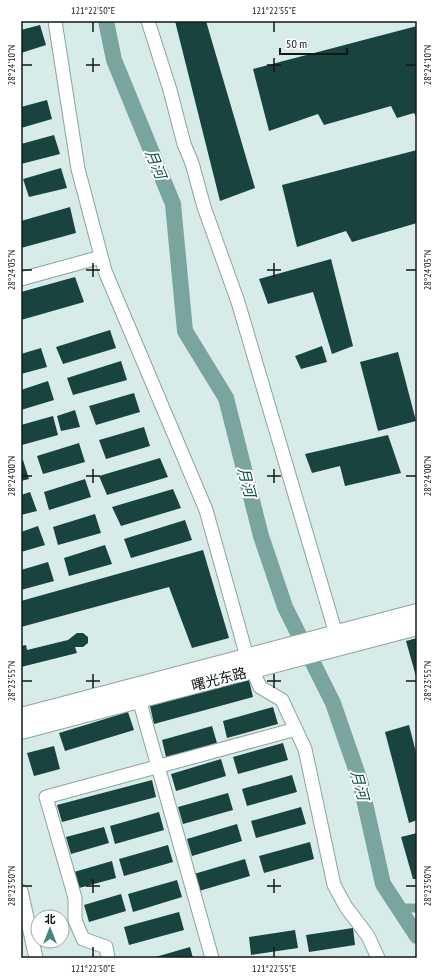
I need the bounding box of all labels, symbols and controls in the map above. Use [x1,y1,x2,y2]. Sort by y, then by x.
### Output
text: 121°22'50"E [71,4,115,17]
text: 121°22'55"E [252,4,296,17]
scale bar [280,30,347,56]
text: 50 m [286,36,307,51]
text: 28°24'10"N [5,45,18,85]
text: 28°24'10"N [421,45,434,85]
water label: 月河 [142,147,172,184]
text: 28°24'05"N [5,250,18,290]
text: 28°24'05"N [421,250,434,290]
text: 28°24'00"N [5,456,18,496]
text: 28°24'00"N [421,456,434,496]
water label: 月河 [234,465,261,502]
text: 28°23'55"N [5,661,18,701]
text: 28°23'55"N [421,661,434,701]
street label: 曙光东路 [190,663,248,695]
water label: 月河 [347,768,374,805]
text: 28°23'50"N [5,866,18,906]
text: 28°23'50"N [421,866,434,906]
north arrow [30,909,70,949]
text: 北 [45,912,56,926]
text: 121°22'50"E [71,962,115,975]
text: 121°22'55"E [252,962,296,975]

